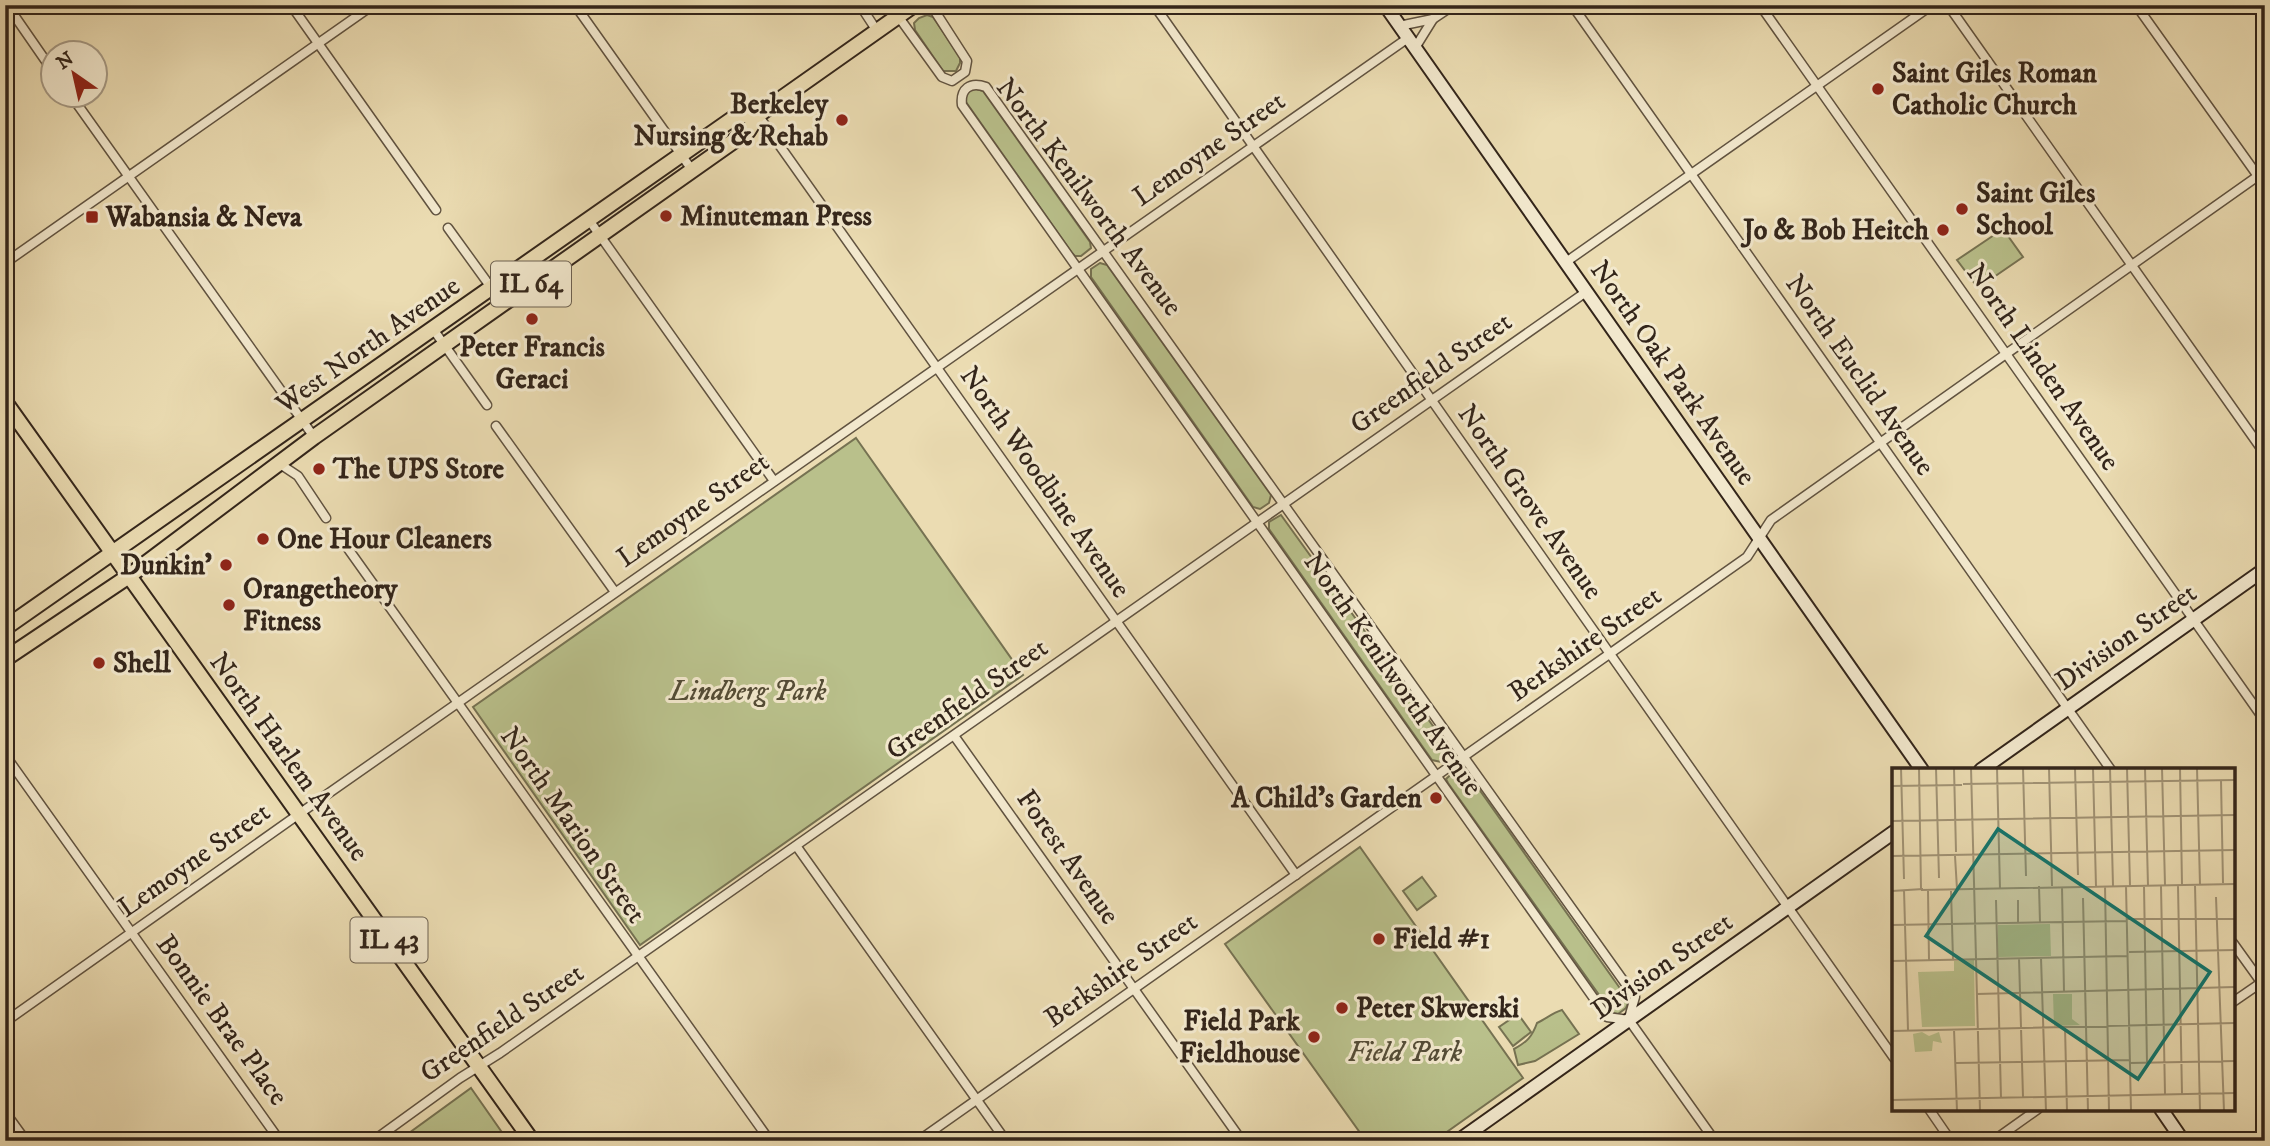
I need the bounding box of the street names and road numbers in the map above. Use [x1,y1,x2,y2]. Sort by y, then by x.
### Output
street label: North Kenilworth Avenue [988,71,1190,323]
street label: Lemoyne Street [1126,84,1292,214]
street label: North Oak Park Avenue [1582,254,1764,492]
street label: North Linden Avenue [1958,257,2128,477]
road number: IL 64 [491,262,571,306]
street label: West North Avenue [268,268,467,422]
street label: North Euclid Avenue [1777,268,1943,482]
street label: Greenfield Street [1343,304,1519,442]
street label: North Woodbine Avenue [952,359,1138,605]
street label: North Grove Avenue [1450,398,1610,606]
street label: Lemoyne Street [610,445,776,575]
street label: North Kenilworth Avenue [1296,546,1490,802]
street label: Division Street [2049,575,2204,699]
street label: Berkshire Street [1502,578,1668,710]
street label: Greenfield Street [879,630,1055,768]
street label: North Harlem Avenue [202,646,376,868]
street label: North Marion Street [492,720,654,930]
street label: Forest Avenue [1009,783,1127,931]
street label: Lemoyne Street [111,795,277,925]
street label: Berkshire Street [1038,904,1204,1036]
street label: Division Street [1585,904,1740,1028]
road number: IL 43 [350,917,428,962]
street label: Bonnie Brae Place [148,928,296,1112]
street label: Greenfield Street [414,955,590,1091]

